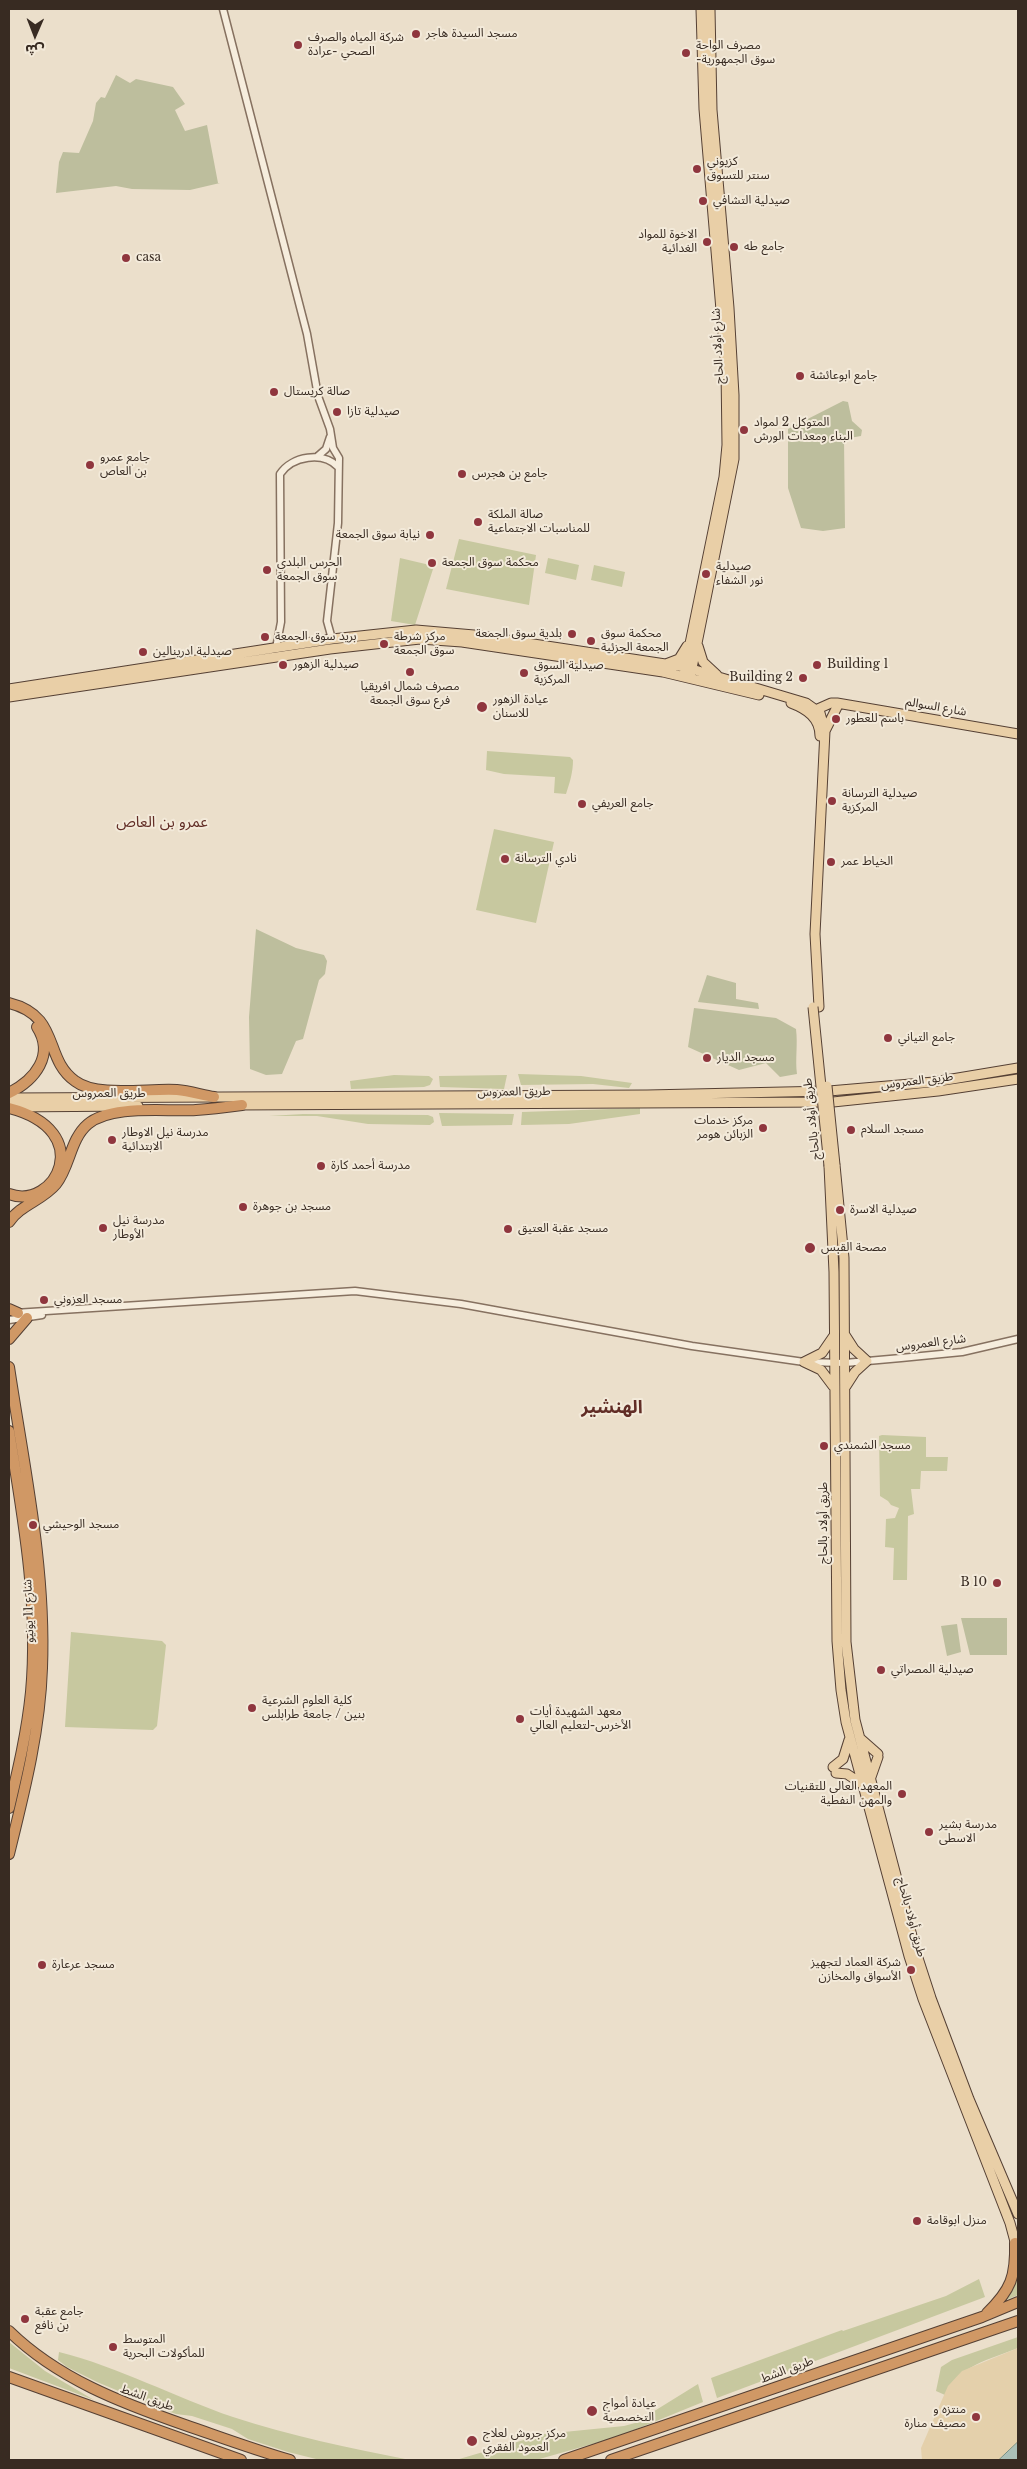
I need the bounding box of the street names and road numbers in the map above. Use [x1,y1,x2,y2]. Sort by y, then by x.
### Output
street label: شارع أولاد الحاج [709,308,727,384]
street label: شارع السوالم [905,695,967,719]
street label: طريق العمروس [880,1069,954,1093]
street label: طريق أولاد بالحاج [801,1077,823,1161]
street label: طريق العمروس [477,1084,551,1100]
street label: طريق العمروس [72,1087,146,1101]
street label: شارع العمروس [895,1332,967,1354]
street label: طريق أولاد بالحاج [817,1482,831,1564]
street label: شارع 11 يونيو [21,1579,37,1643]
street label: طريق أولاد بالحاج [893,1875,929,1959]
street label: طريق الشط [759,2354,815,2386]
street label: طريق الشط [119,2382,175,2414]

